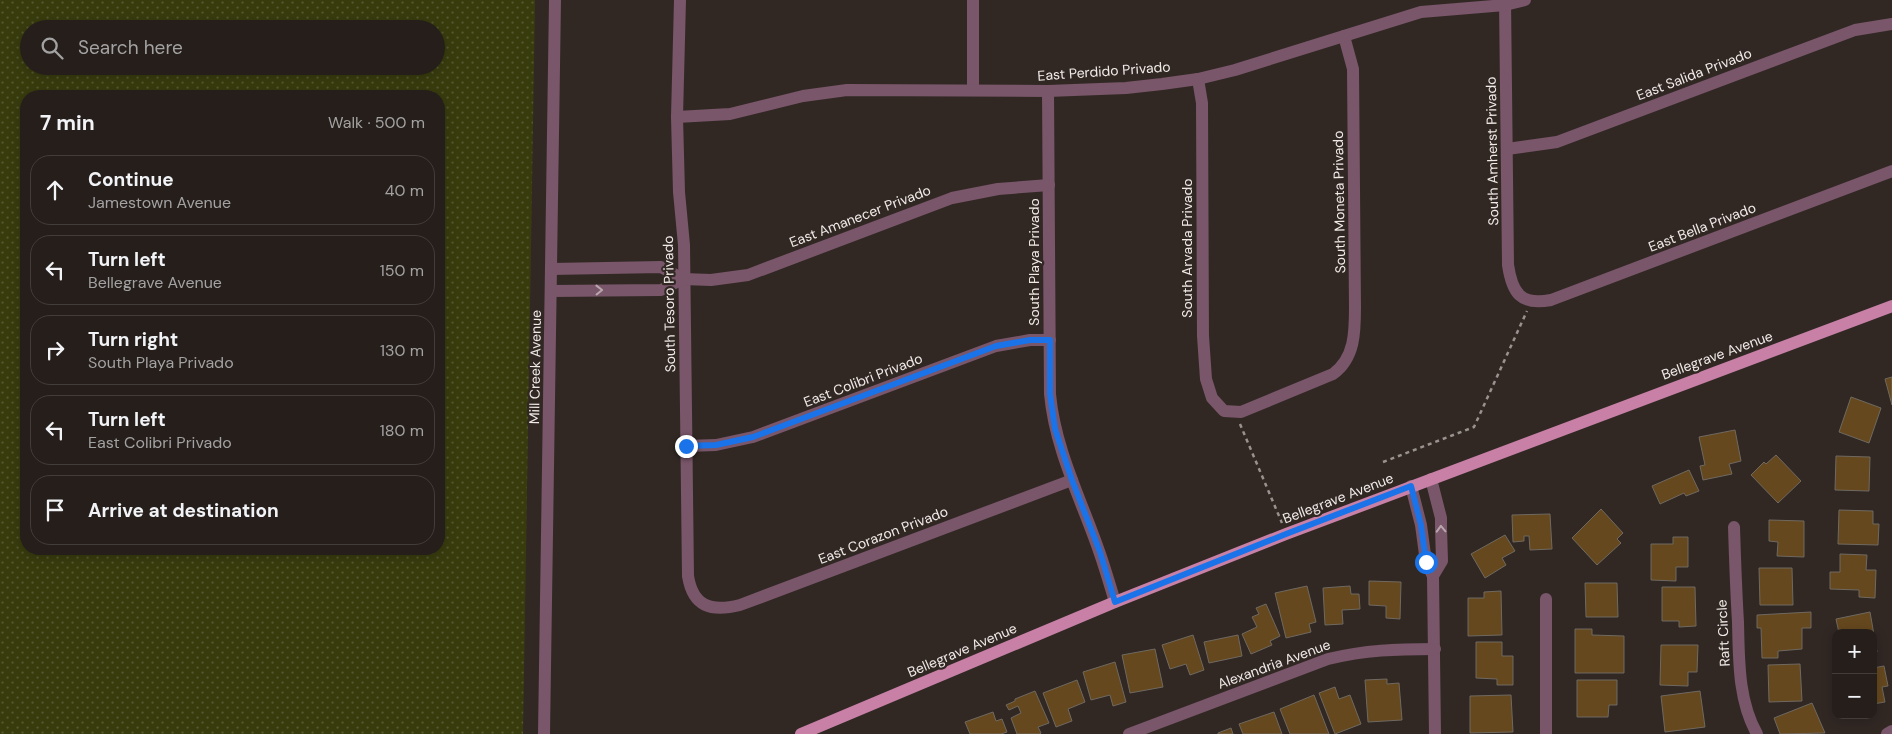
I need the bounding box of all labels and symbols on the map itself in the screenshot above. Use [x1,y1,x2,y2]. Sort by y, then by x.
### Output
street label: East Salida Privado [1634,44,1754,104]
street label: East Perdido Privado [1037,57,1171,85]
street label: South Amherst Privado [1482,76,1502,226]
street label: South Moneta Privado [1329,130,1349,274]
street label: South Arvada Privado [1178,178,1196,318]
street label: East Amanecer Privado [787,181,933,251]
street label: South Playa Privado [1025,198,1043,326]
street label: East Bella Privado [1646,198,1758,256]
street label: South Tesoro Privado [659,235,679,373]
one-way arrow [596,285,604,295]
street label: Mill Creek Avenue [525,310,545,424]
street label: Bellegrave Avenue [1659,326,1775,383]
street label: East Colibri Privado [801,349,925,411]
route end [675,435,698,458]
street label: Bellegrave Avenue [1280,469,1396,527]
street label: East Corazon Privado [816,502,950,568]
one-way arrow [1436,525,1446,533]
route start [1415,551,1438,574]
street label: Raft Circle [1712,599,1734,667]
street label: Bellegrave Avenue [905,619,1019,681]
street label: Alexandria Avenue [1215,635,1333,693]

